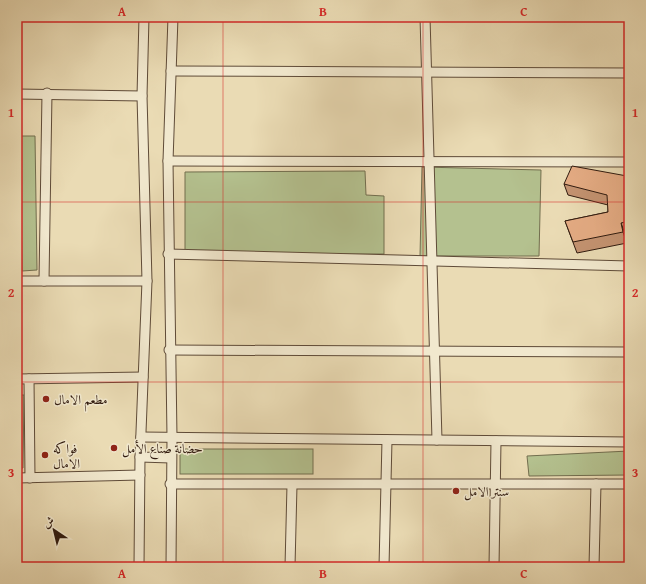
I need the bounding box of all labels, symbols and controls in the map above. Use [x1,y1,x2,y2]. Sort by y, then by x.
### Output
text: A [118,2,127,21]
text: B [319,2,327,21]
text: C [520,2,528,21]
text: 1 [8,103,14,122]
text: 1 [632,103,638,122]
text: 2 [8,283,15,302]
text: 2 [632,283,639,302]
place label: مطعم الامال [54,390,108,412]
marker: مطعم الامال [41,394,51,404]
place label: فواكه الامال [53,439,80,473]
place label: حضانة صناع الأمل [122,439,203,460]
marker: حضانة صناع الأمل [109,443,119,453]
marker: فواكه الامال [40,450,50,460]
text: 3 [8,463,14,482]
text: 3 [632,463,638,482]
place label: سنتر الامل [464,482,509,501]
marker: سنتر الامل [451,486,461,496]
north arrow [34,510,74,550]
text: ش [39,512,57,531]
text: A [118,564,127,583]
text: B [319,564,327,583]
text: C [520,564,528,583]

